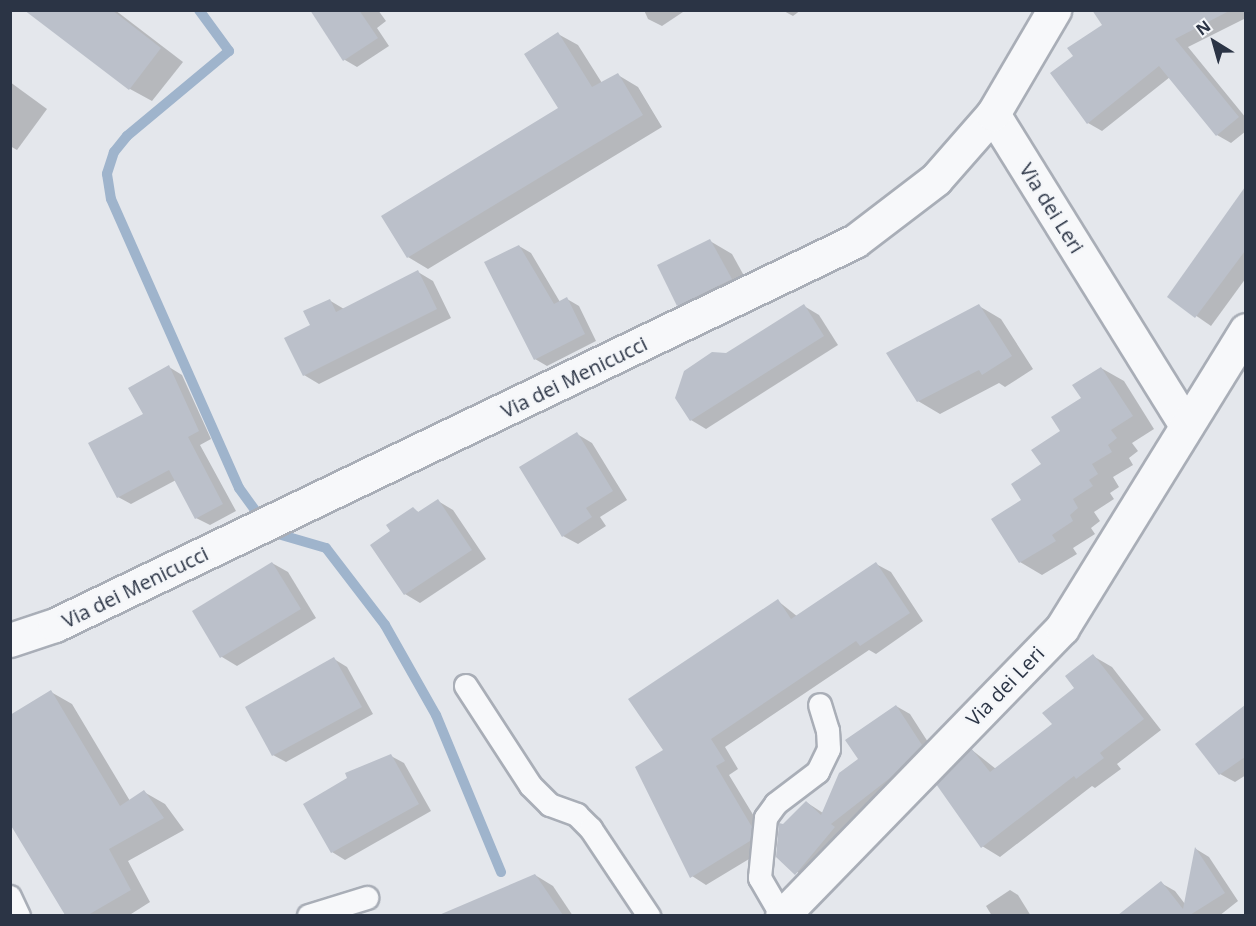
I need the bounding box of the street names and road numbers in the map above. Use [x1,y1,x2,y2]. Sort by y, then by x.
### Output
street label: Via dei Leri [1015,158,1089,258]
street label: Via dei Menicucci [497,331,651,423]
street label: Via dei Menicucci [58,541,212,633]
street label: Via dei Leri [961,641,1049,731]

